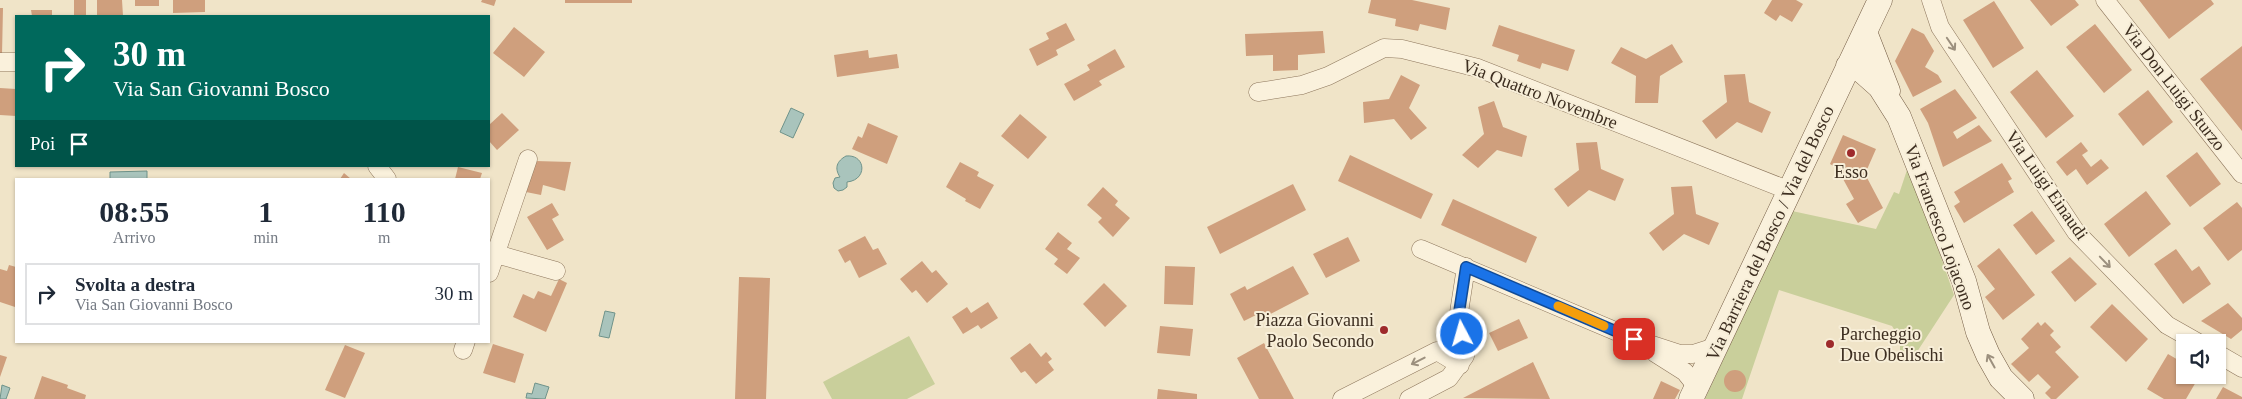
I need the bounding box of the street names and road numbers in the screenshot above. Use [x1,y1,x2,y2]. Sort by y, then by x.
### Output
street label: Via Don Luigi Sturzo [2118,20,2230,154]
street label: Via Quattro Novembre [1459,55,1621,133]
street label: Via Barriera del Bosco / Via del Bosco [1702,102,1838,364]
street label: Via Luigi Einaudi [2002,126,2092,244]
street label: Via Francesco Lojacono [1901,141,1979,313]

